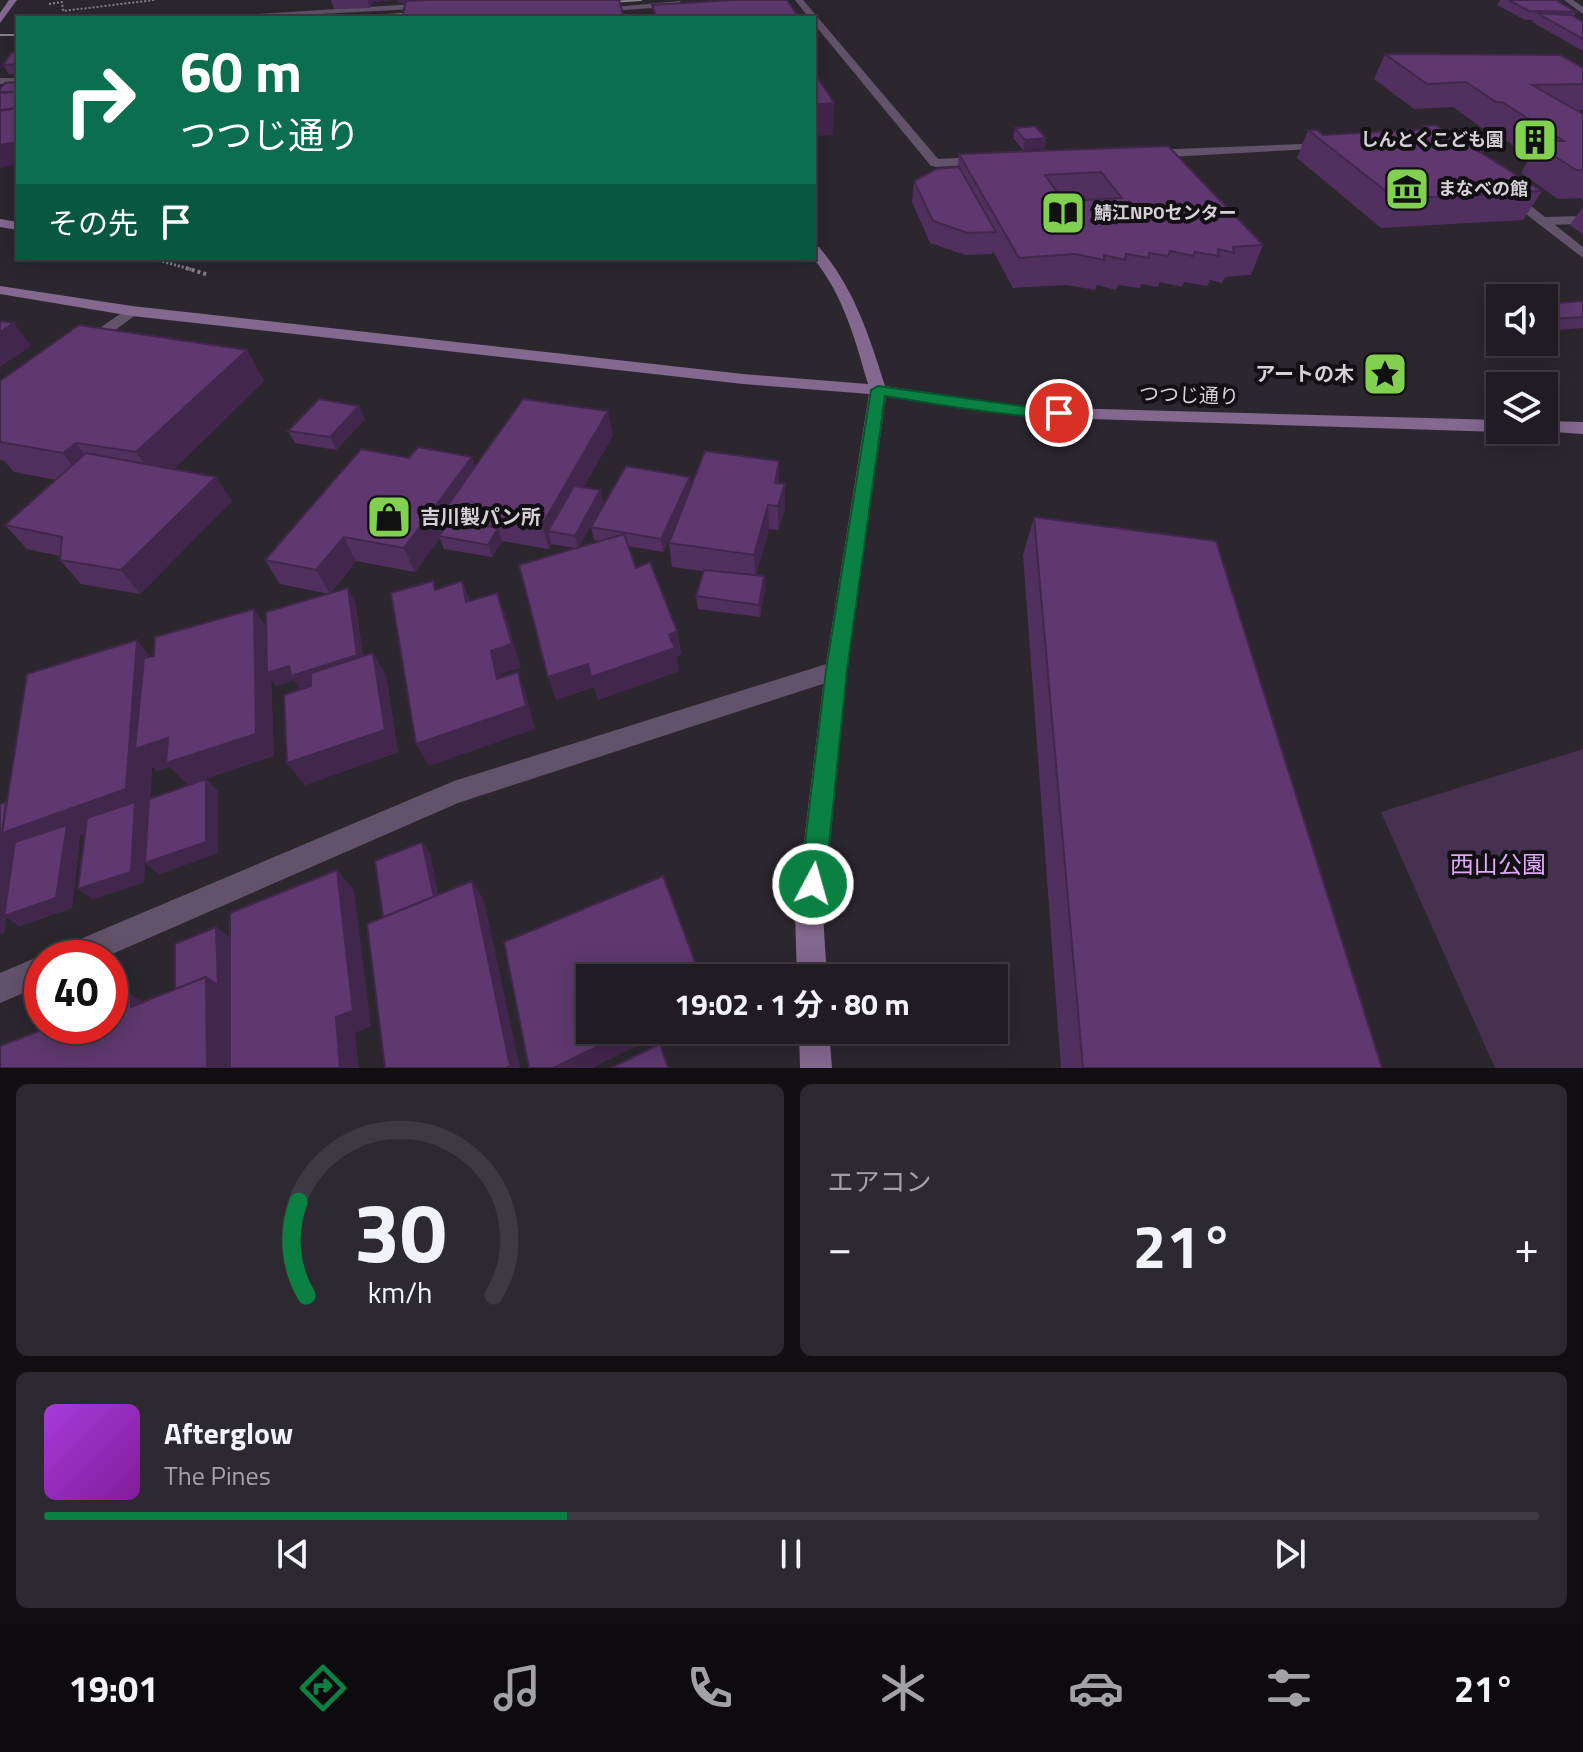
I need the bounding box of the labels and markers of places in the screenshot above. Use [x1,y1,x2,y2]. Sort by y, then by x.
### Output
building icon: しんとくこども園 [1511,116,1559,164]
place label: しんとくこども園 [1361,126,1504,153]
museum icon: まなべの館 [1383,165,1431,213]
place label: まなべの館 [1438,175,1528,202]
library icon: 鯖江NPOセンター [1039,189,1087,237]
place label: 鯖江NPOセンター [1094,199,1237,226]
place icon: アートの木 [1361,350,1409,398]
place label: アートの木 [1255,358,1354,389]
pin [1025,379,1093,447]
shop icon: 吉川製パン所 [365,493,413,541]
place label: 吉川製パン所 [420,501,541,532]

